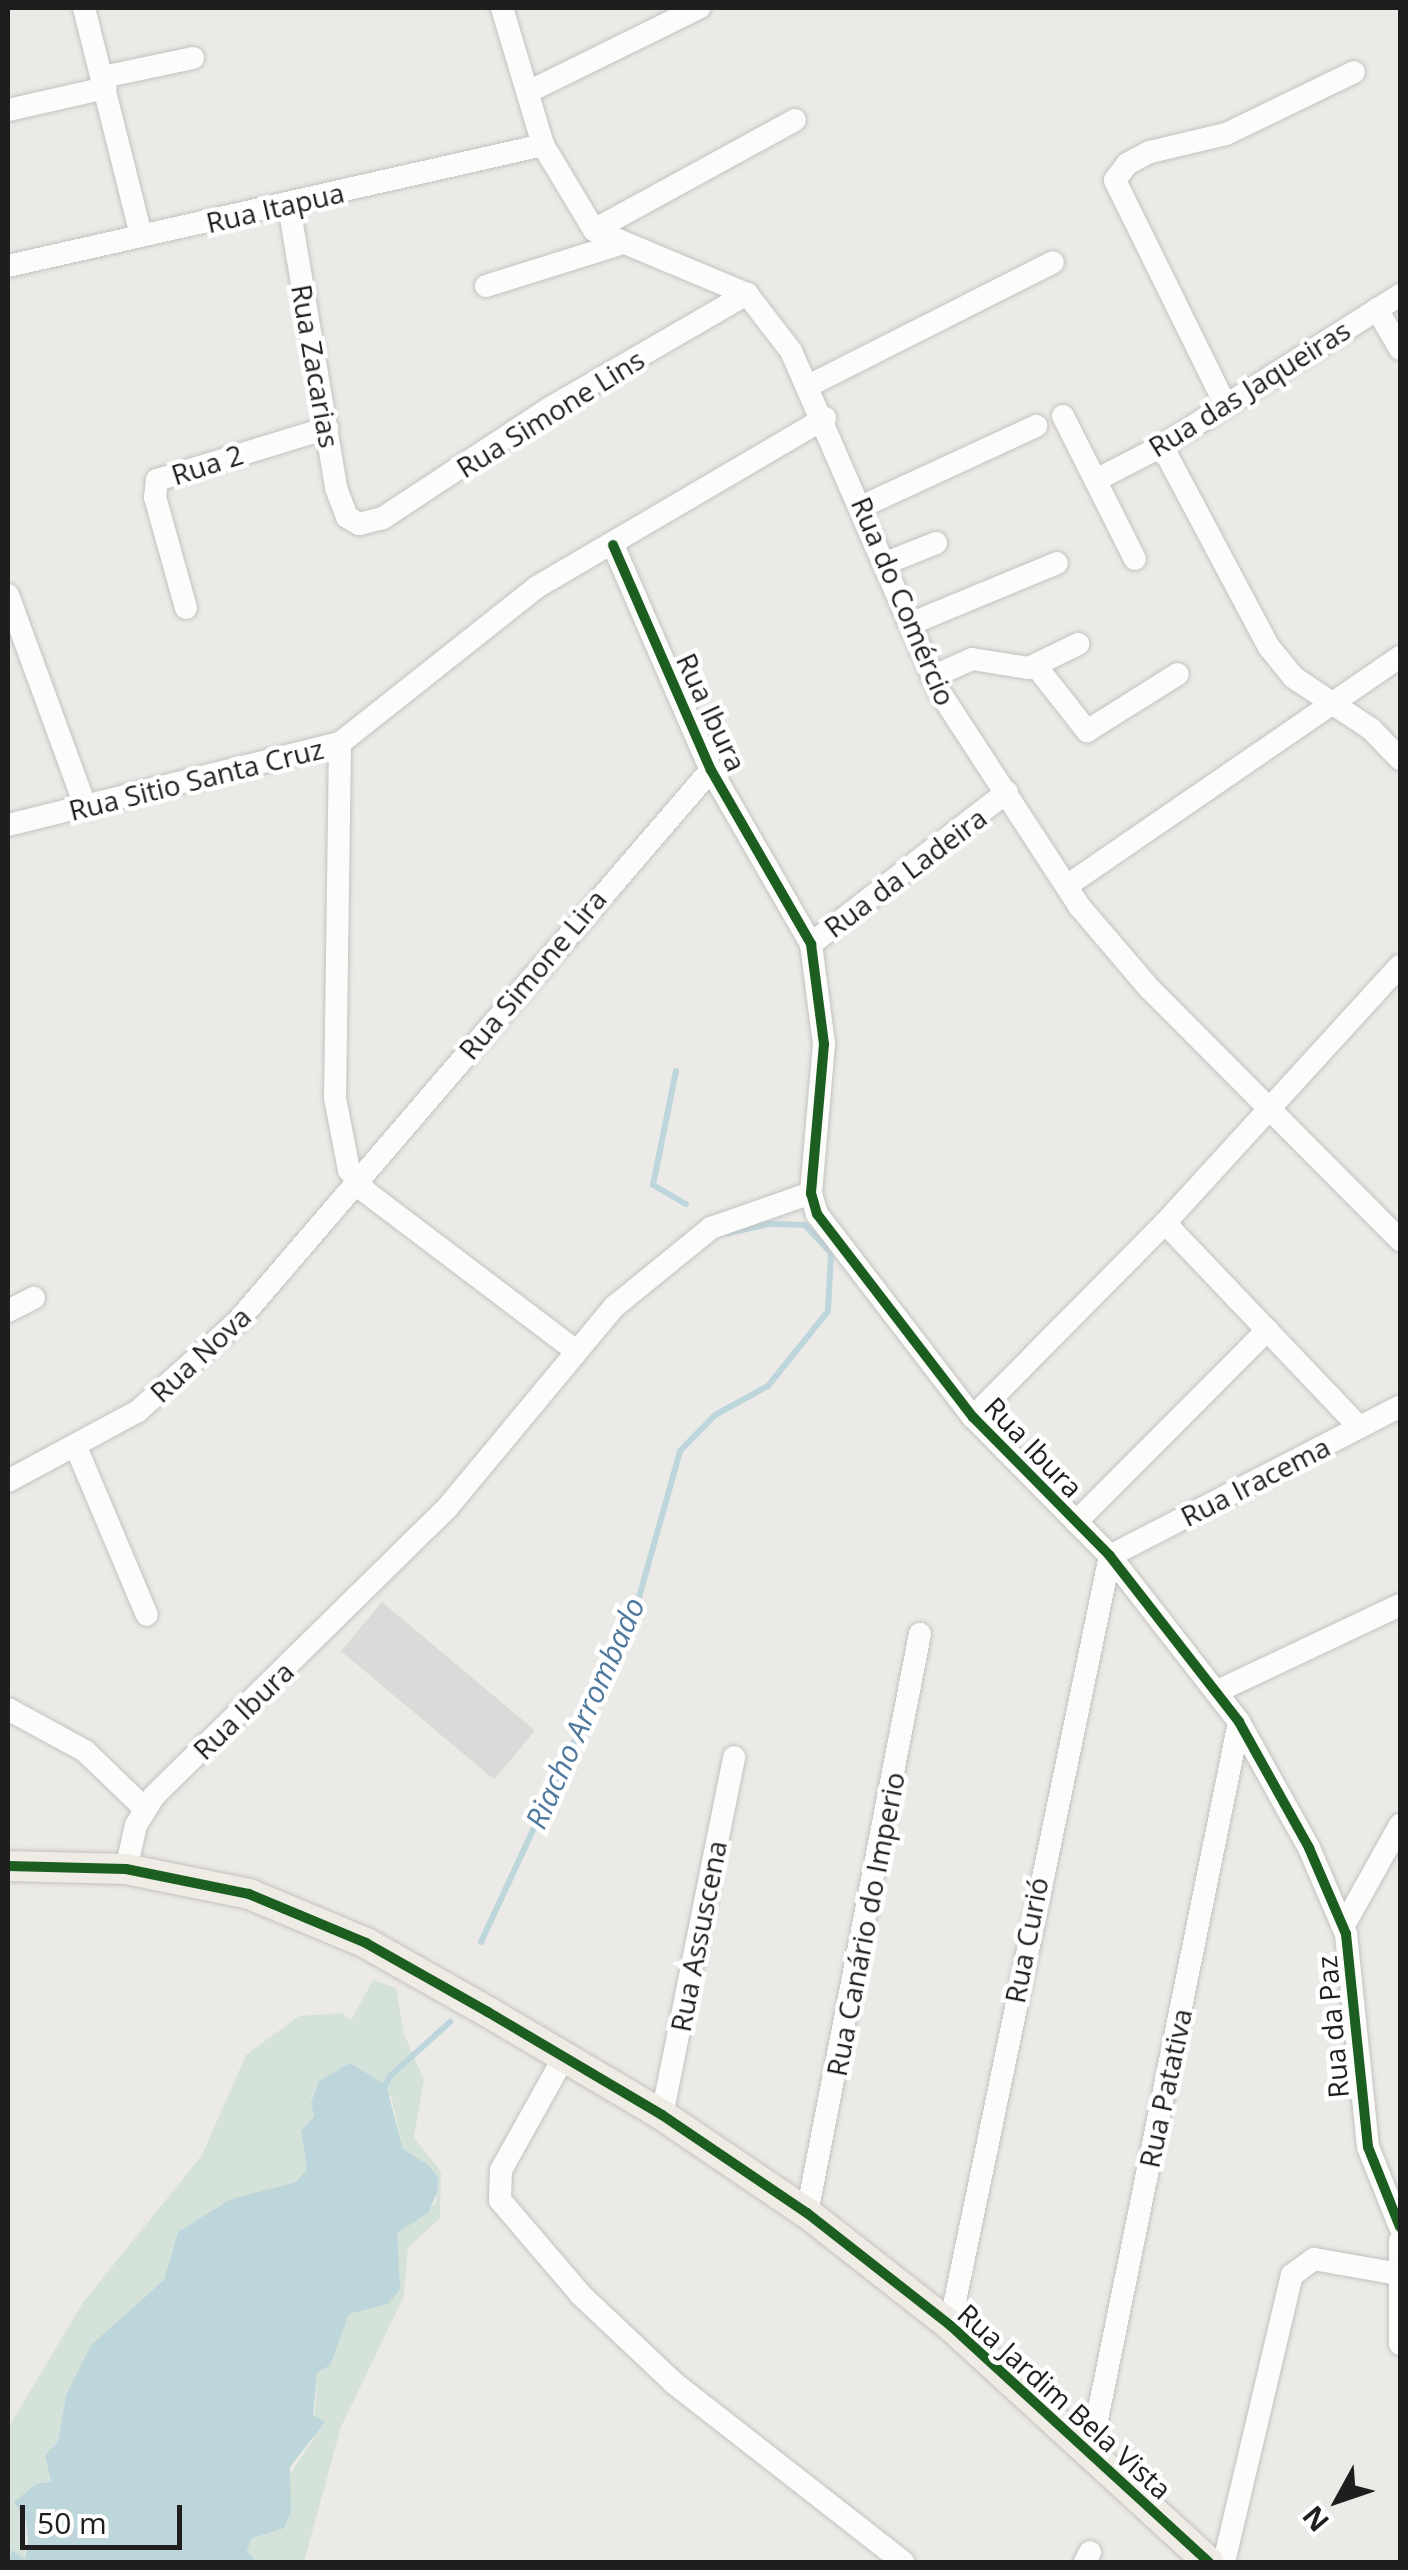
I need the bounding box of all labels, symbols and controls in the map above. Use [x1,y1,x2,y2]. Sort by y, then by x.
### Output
street label: Rua Itapua [203,175,347,239]
street label: Rua Zacarias [285,282,347,450]
street label: Rua das Jaqueiras [1142,313,1356,463]
street label: Rua Simone Lins [450,342,650,484]
street label: Rua 2 [167,437,247,491]
street label: Rua do Comércio [845,492,963,710]
street label: Rua Ibura [670,648,754,776]
street label: Rua Sitio Santa Cruz [65,731,327,827]
street label: Rua da Ladeira [817,800,993,944]
street label: Rua Simone Lira [451,882,613,1066]
street label: Rua Nova [143,1299,257,1409]
street label: Rua Ibura [978,1390,1090,1504]
street label: Rua Iracema [1175,1429,1335,1533]
water label: Riacho Arrombado [518,1592,652,1834]
street label: Rua Ibura [186,1654,300,1766]
street label: Rua Canário do Imperio [819,1769,911,2079]
street label: Rua Assuscena [663,1838,733,2034]
street label: Rua Curió [997,1874,1055,2006]
street label: Rua da Paz [1309,1954,1355,2100]
street label: Rua Patativa [1132,2005,1198,2171]
street label: Rua Jardim Bela Vista [951,2296,1179,2506]
north arrow [1288,2450,1388,2550]
scale bar [25,2485,188,2547]
text: N [1293,2498,1337,2540]
text: 50 m [37,2502,107,2543]

